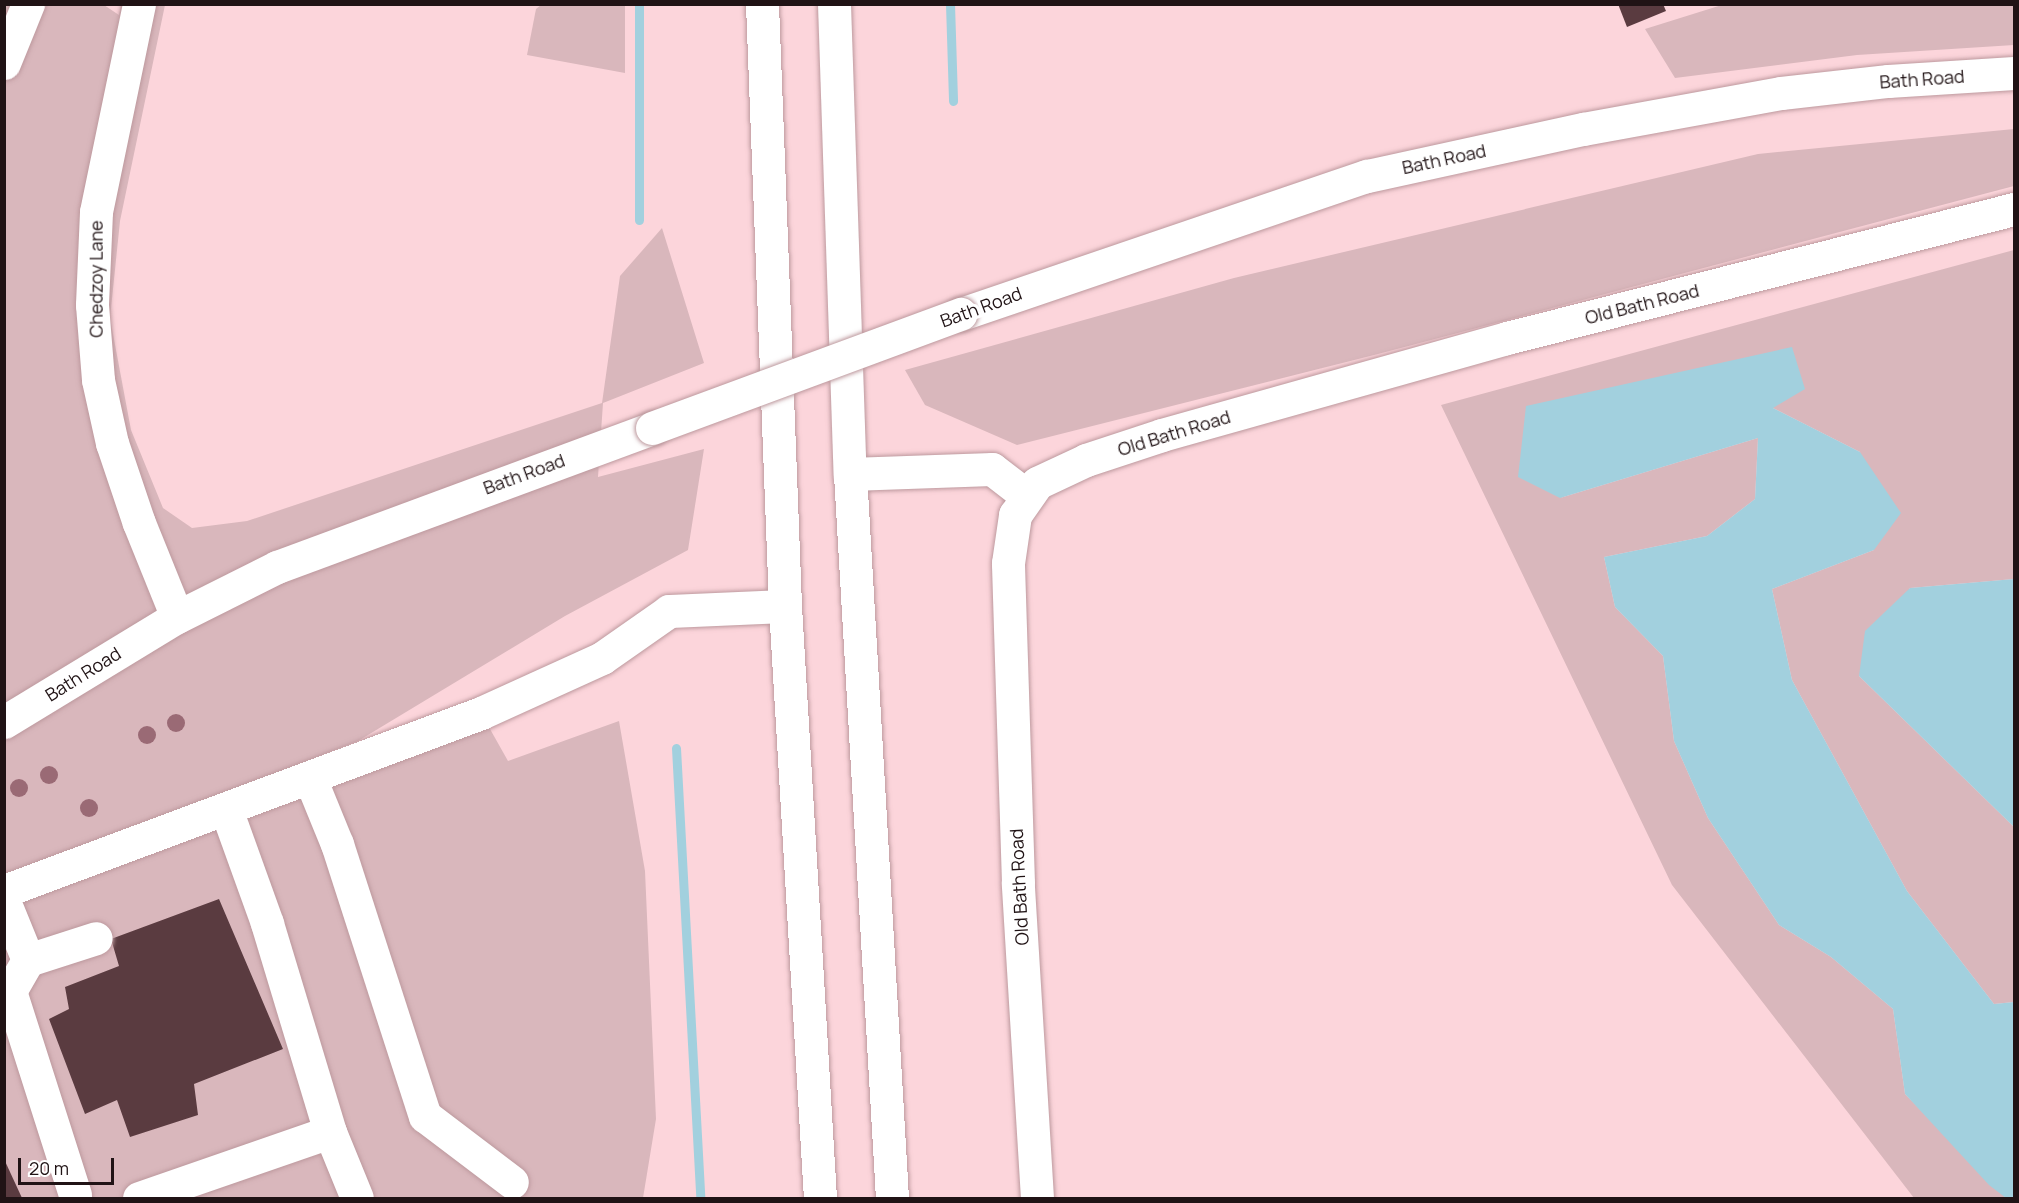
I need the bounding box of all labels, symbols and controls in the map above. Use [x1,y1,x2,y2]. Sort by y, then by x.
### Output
street label: Bath Road [1879,65,1965,93]
street label: Bath Road [1400,140,1488,178]
street label: Chedzoy Lane [85,220,107,338]
street label: Old Bath Road [1583,279,1701,329]
street label: Bath Road [937,282,1025,332]
street label: Old Bath Road [1115,406,1233,460]
street label: Bath Road [480,449,568,499]
street label: Bath Road [41,642,125,706]
street label: Old Bath Road [1005,828,1033,946]
scale bar [21,1146,117,1184]
text: 20 m [29,1156,69,1180]

